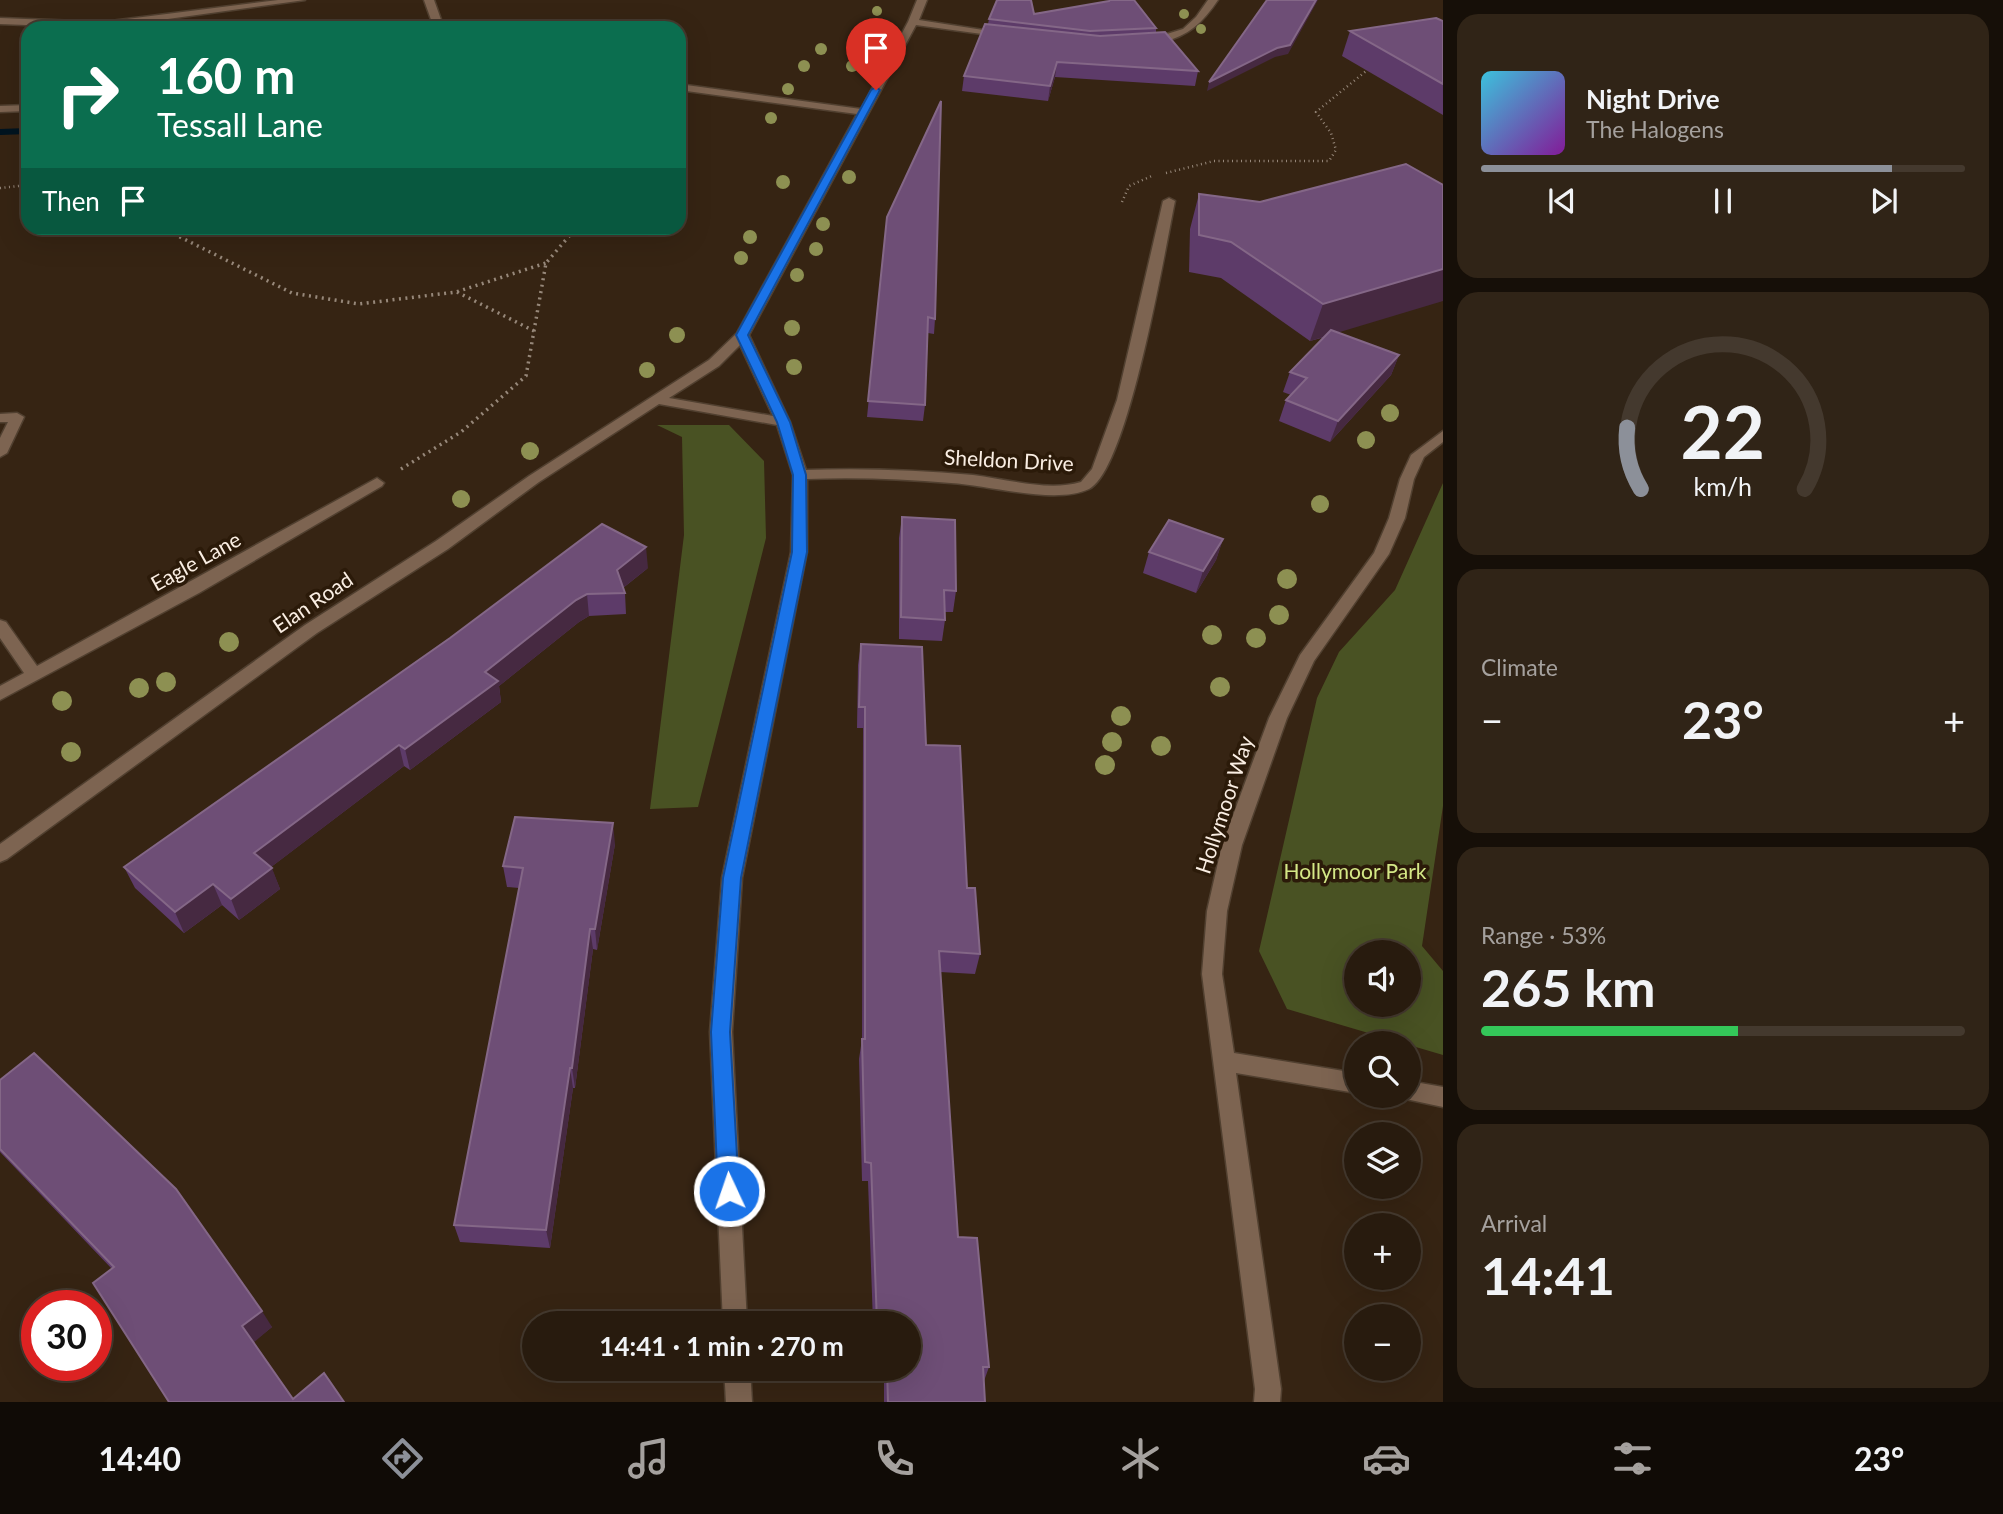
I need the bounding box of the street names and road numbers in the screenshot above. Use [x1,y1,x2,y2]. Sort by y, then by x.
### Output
street label: Sheldon Drive [944,444,1075,475]
street label: Eagle Lane [146,526,245,596]
street label: Elan Road [267,566,357,638]
street label: Hollymoor Way [1190,732,1258,877]

